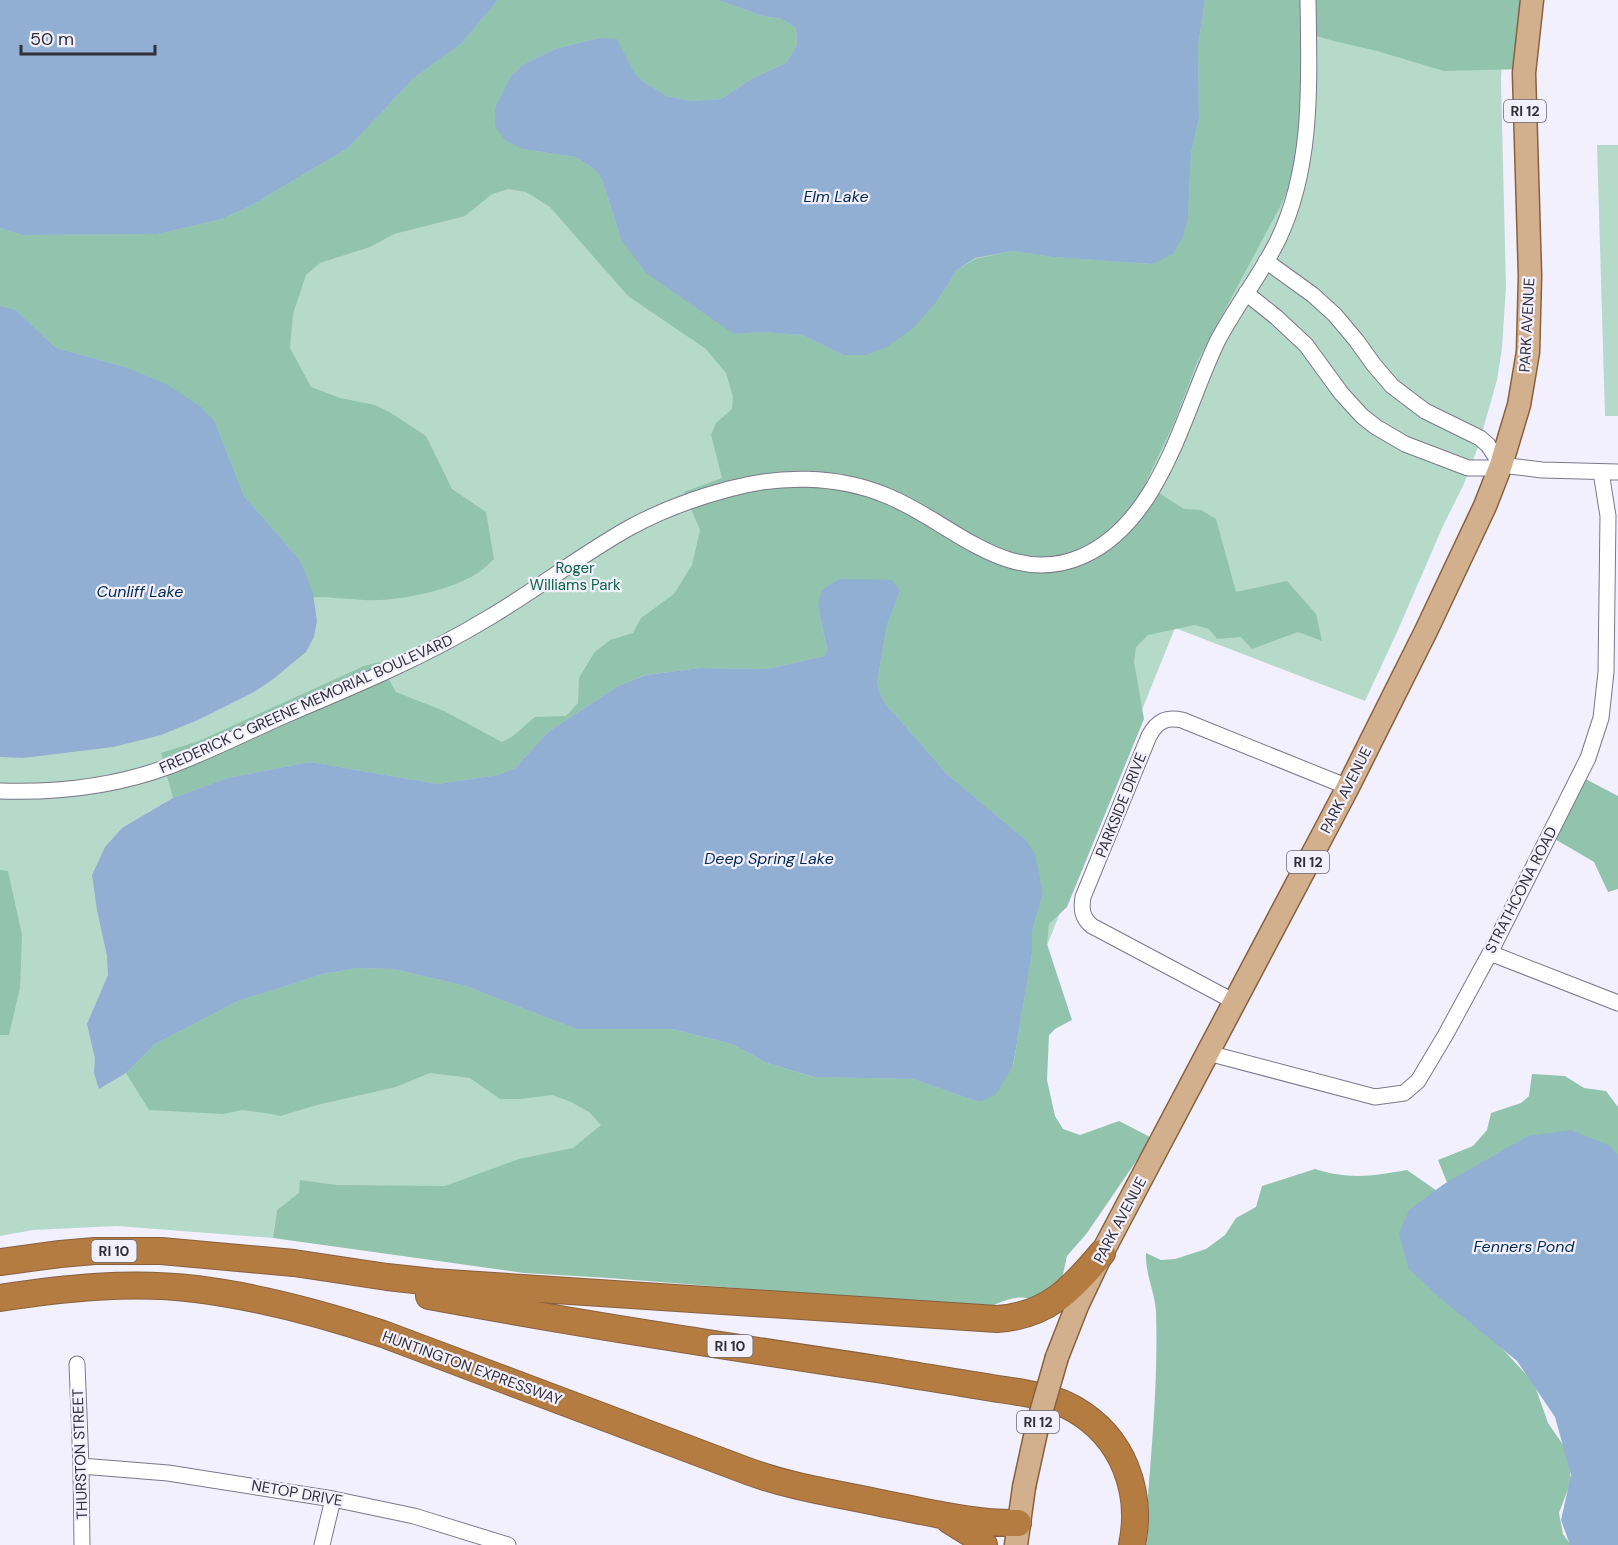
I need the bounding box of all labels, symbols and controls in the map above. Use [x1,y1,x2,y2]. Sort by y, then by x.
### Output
scale bar [21,18,154,56]
text: 50 m [30,27,74,51]
road number: RI 12 [1504,100,1546,122]
water label: Elm Lake [803,186,869,207]
street label: PARK AVENUE [1515,277,1539,373]
park label: Roger Williams Park [529,558,621,595]
water label: Cunliff Lake [97,581,183,602]
street label: FREDERICK C GREENE MEMORIAL BOULEVARD [156,630,456,778]
street label: PARK AVENUE [1316,743,1376,837]
street label: PARKSIDE DRIVE [1091,750,1151,860]
street label: STRATHCONA ROAD [1480,823,1562,957]
water label: Deep Spring Lake [704,848,834,869]
road number: RI 12 [1287,851,1329,873]
street label: PARK AVENUE [1089,1174,1151,1266]
water label: Fenners Pond [1474,1236,1576,1257]
road number: RI 10 [92,1240,136,1262]
street label: HUNTINGTON EXPRESSWAY [379,1326,565,1410]
road number: RI 10 [708,1335,752,1357]
street label: THURSTON STREET [68,1388,92,1520]
road number: RI 12 [1017,1411,1059,1433]
street label: NETOP DRIVE [250,1475,344,1511]

